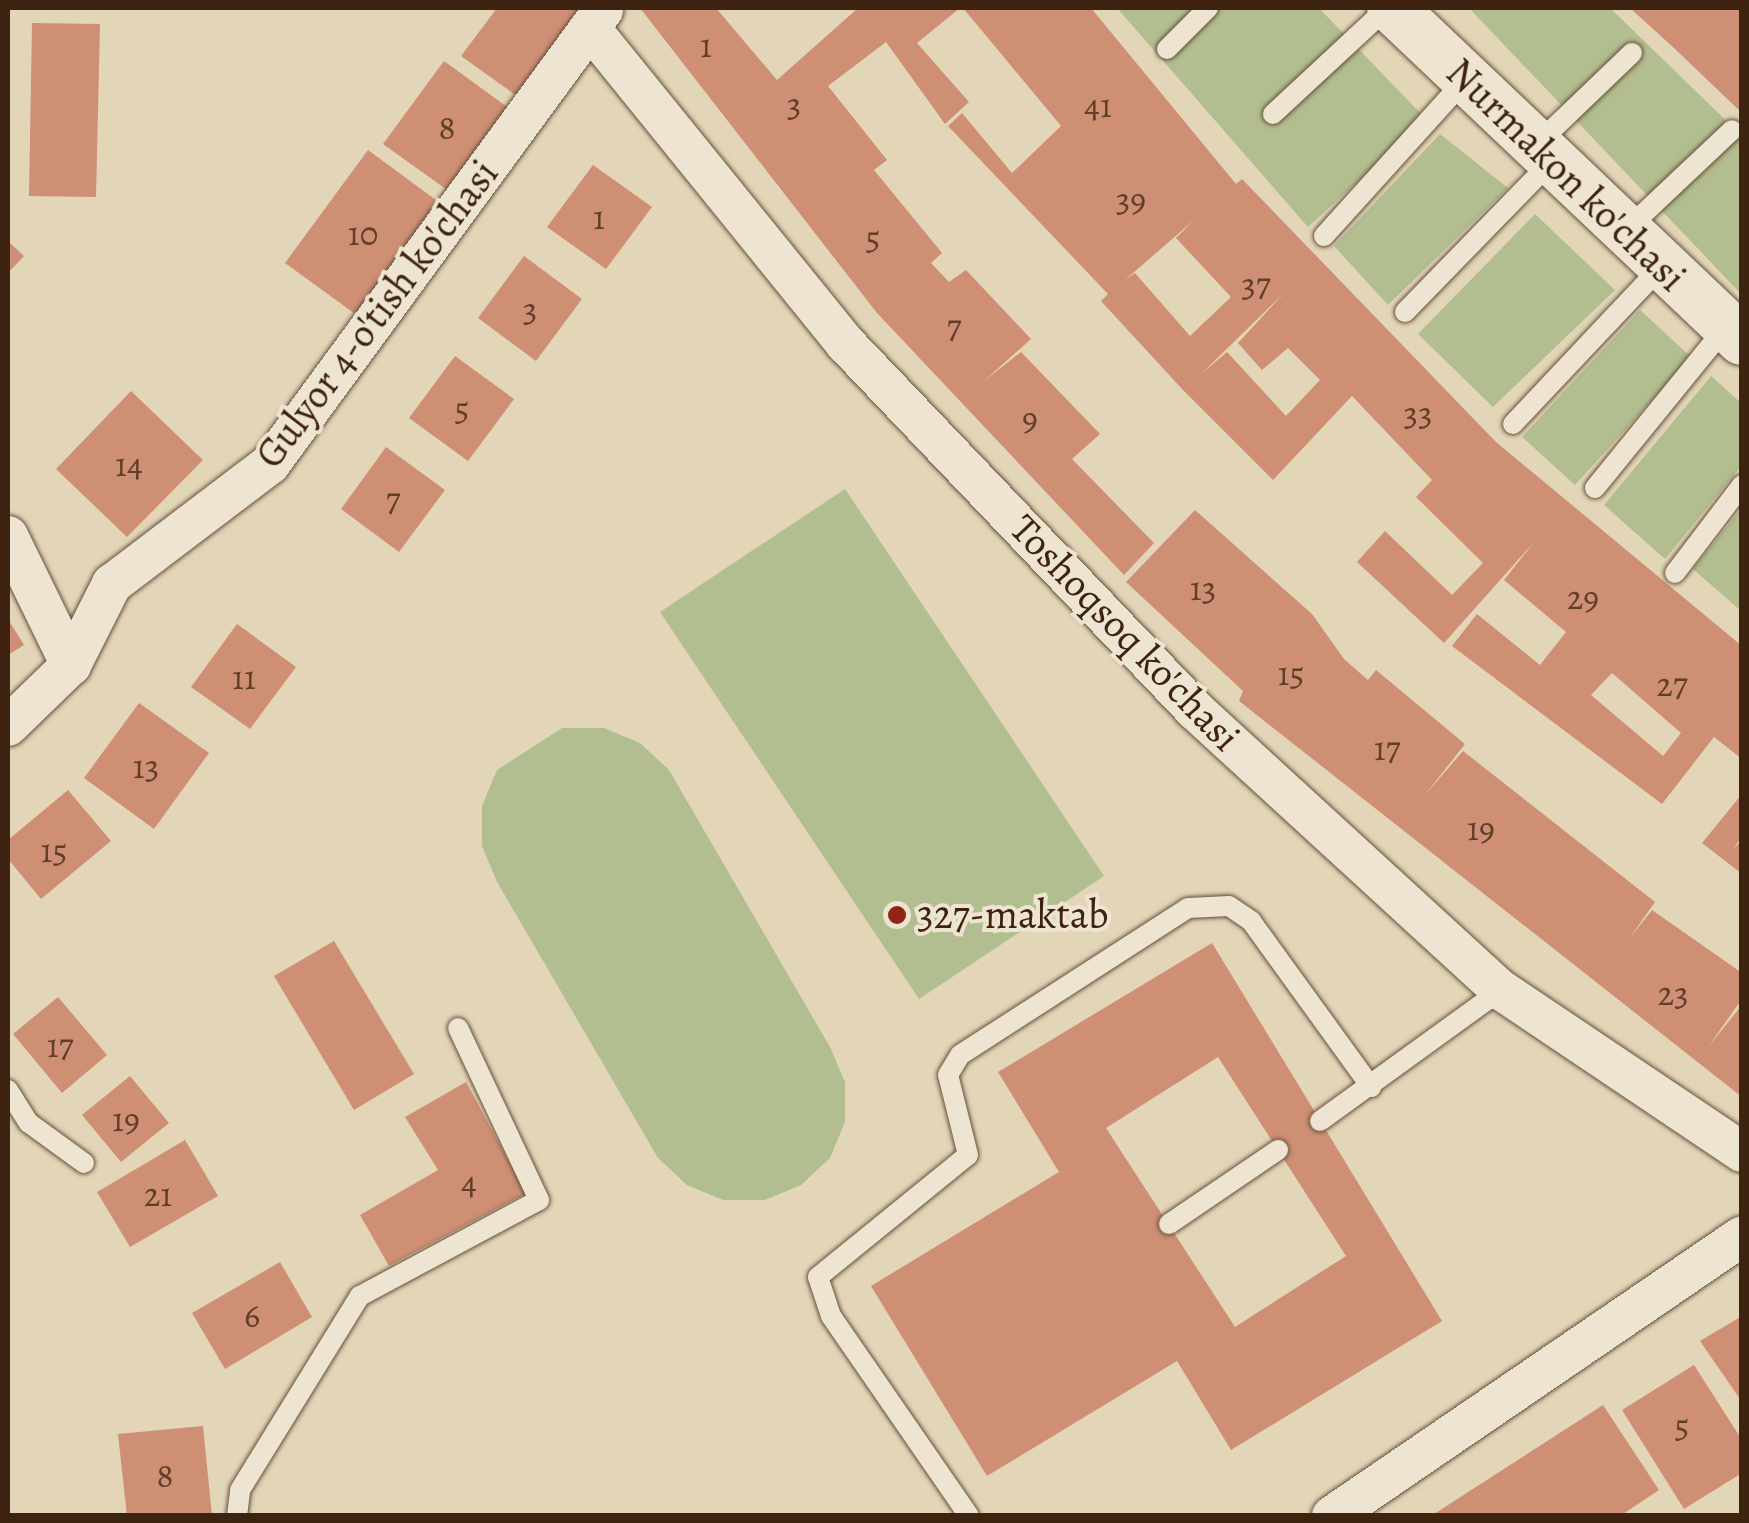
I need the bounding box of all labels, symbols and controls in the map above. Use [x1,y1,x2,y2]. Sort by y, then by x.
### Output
house number: 1 [700,24,712,66]
street label: Nurmakon ko'chasi [1436,49,1696,301]
house number: 3 [787,83,801,125]
house number: 41 [1084,84,1112,126]
house number: 8 [439,106,455,148]
street label: Gulyor 4-o'tish ko'chasi [245,150,509,478]
house number: 39 [1116,178,1146,220]
house number: 1 [593,196,605,238]
house number: 10 [348,212,378,254]
house number: 5 [865,216,881,258]
house number: 37 [1241,263,1271,305]
house number: 3 [523,288,537,330]
house number: 7 [947,305,961,347]
house number: 5 [454,387,470,429]
house number: 33 [1403,392,1433,434]
house number: 9 [1022,397,1038,439]
house number: 14 [115,443,143,485]
house number: 7 [386,478,400,520]
street label: Toshoqsoq ko'chasi [1000,505,1250,761]
house number: 13 [1190,567,1216,609]
house number: 29 [1567,576,1599,618]
house number: 15 [1277,652,1305,694]
house number: 11 [232,656,256,698]
house number: 27 [1656,663,1688,705]
house number: 17 [1374,727,1400,769]
house number: 13 [133,745,159,787]
house number: 19 [1467,807,1495,849]
house number: 15 [40,829,68,871]
place label: 327-maktab [917,891,1109,939]
marker: 327-maktab [886,904,908,926]
house number: 23 [1657,972,1689,1014]
house number: 17 [47,1024,73,1066]
house number: 19 [112,1098,140,1140]
house number: 4 [461,1161,477,1203]
house number: 21 [144,1173,172,1215]
house number: 6 [244,1294,260,1336]
house number: 5 [1674,1404,1690,1446]
house number: 8 [157,1454,173,1496]

